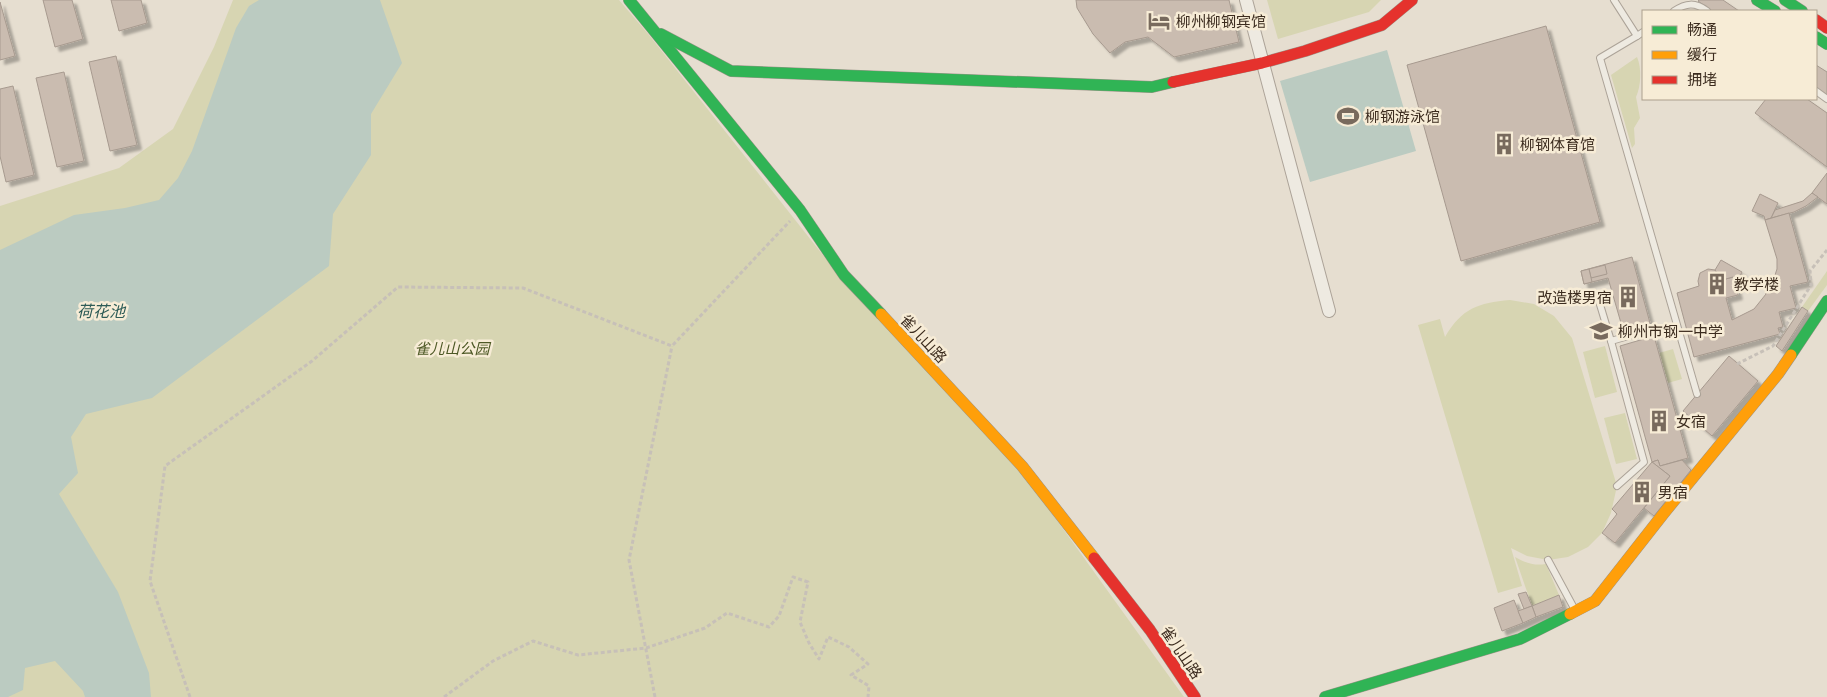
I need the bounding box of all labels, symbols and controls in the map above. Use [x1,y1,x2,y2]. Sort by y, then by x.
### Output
hotel icon: 柳州柳钢宾馆 [1146,8,1172,34]
legend [1642,10,1817,100]
place label: 柳州柳钢宾馆 [1176,11,1266,31]
text: 畅通 [1687,19,1717,39]
text: 缓行 [1687,44,1717,64]
text: 拥堵 [1687,69,1717,89]
sports icon: 柳钢游泳馆 [1335,103,1361,129]
place label: 柳钢游泳馆 [1365,106,1440,126]
building icon: 柳钢体育馆 [1491,131,1517,157]
place label: 柳钢体育馆 [1520,134,1595,154]
building icon: 教学楼 [1704,271,1730,297]
place label: 教学楼 [1734,274,1779,294]
building icon: 改造楼男宿 [1615,284,1641,310]
place label: 改造楼男宿 [1537,287,1612,307]
water label: 荷花池 [77,300,127,321]
street label: 雀儿山路 [896,309,952,367]
school or university icon: 柳州市钢一中学 [1588,318,1614,344]
place label: 柳州市钢一中学 [1618,321,1723,341]
park label: 雀儿山公园 [414,338,491,358]
building icon: 女宿 [1646,408,1672,434]
place label: 女宿 [1676,411,1706,431]
building icon: 男宿 [1629,479,1655,505]
place label: 男宿 [1658,482,1688,502]
street label: 雀儿山路 [1157,622,1207,682]

